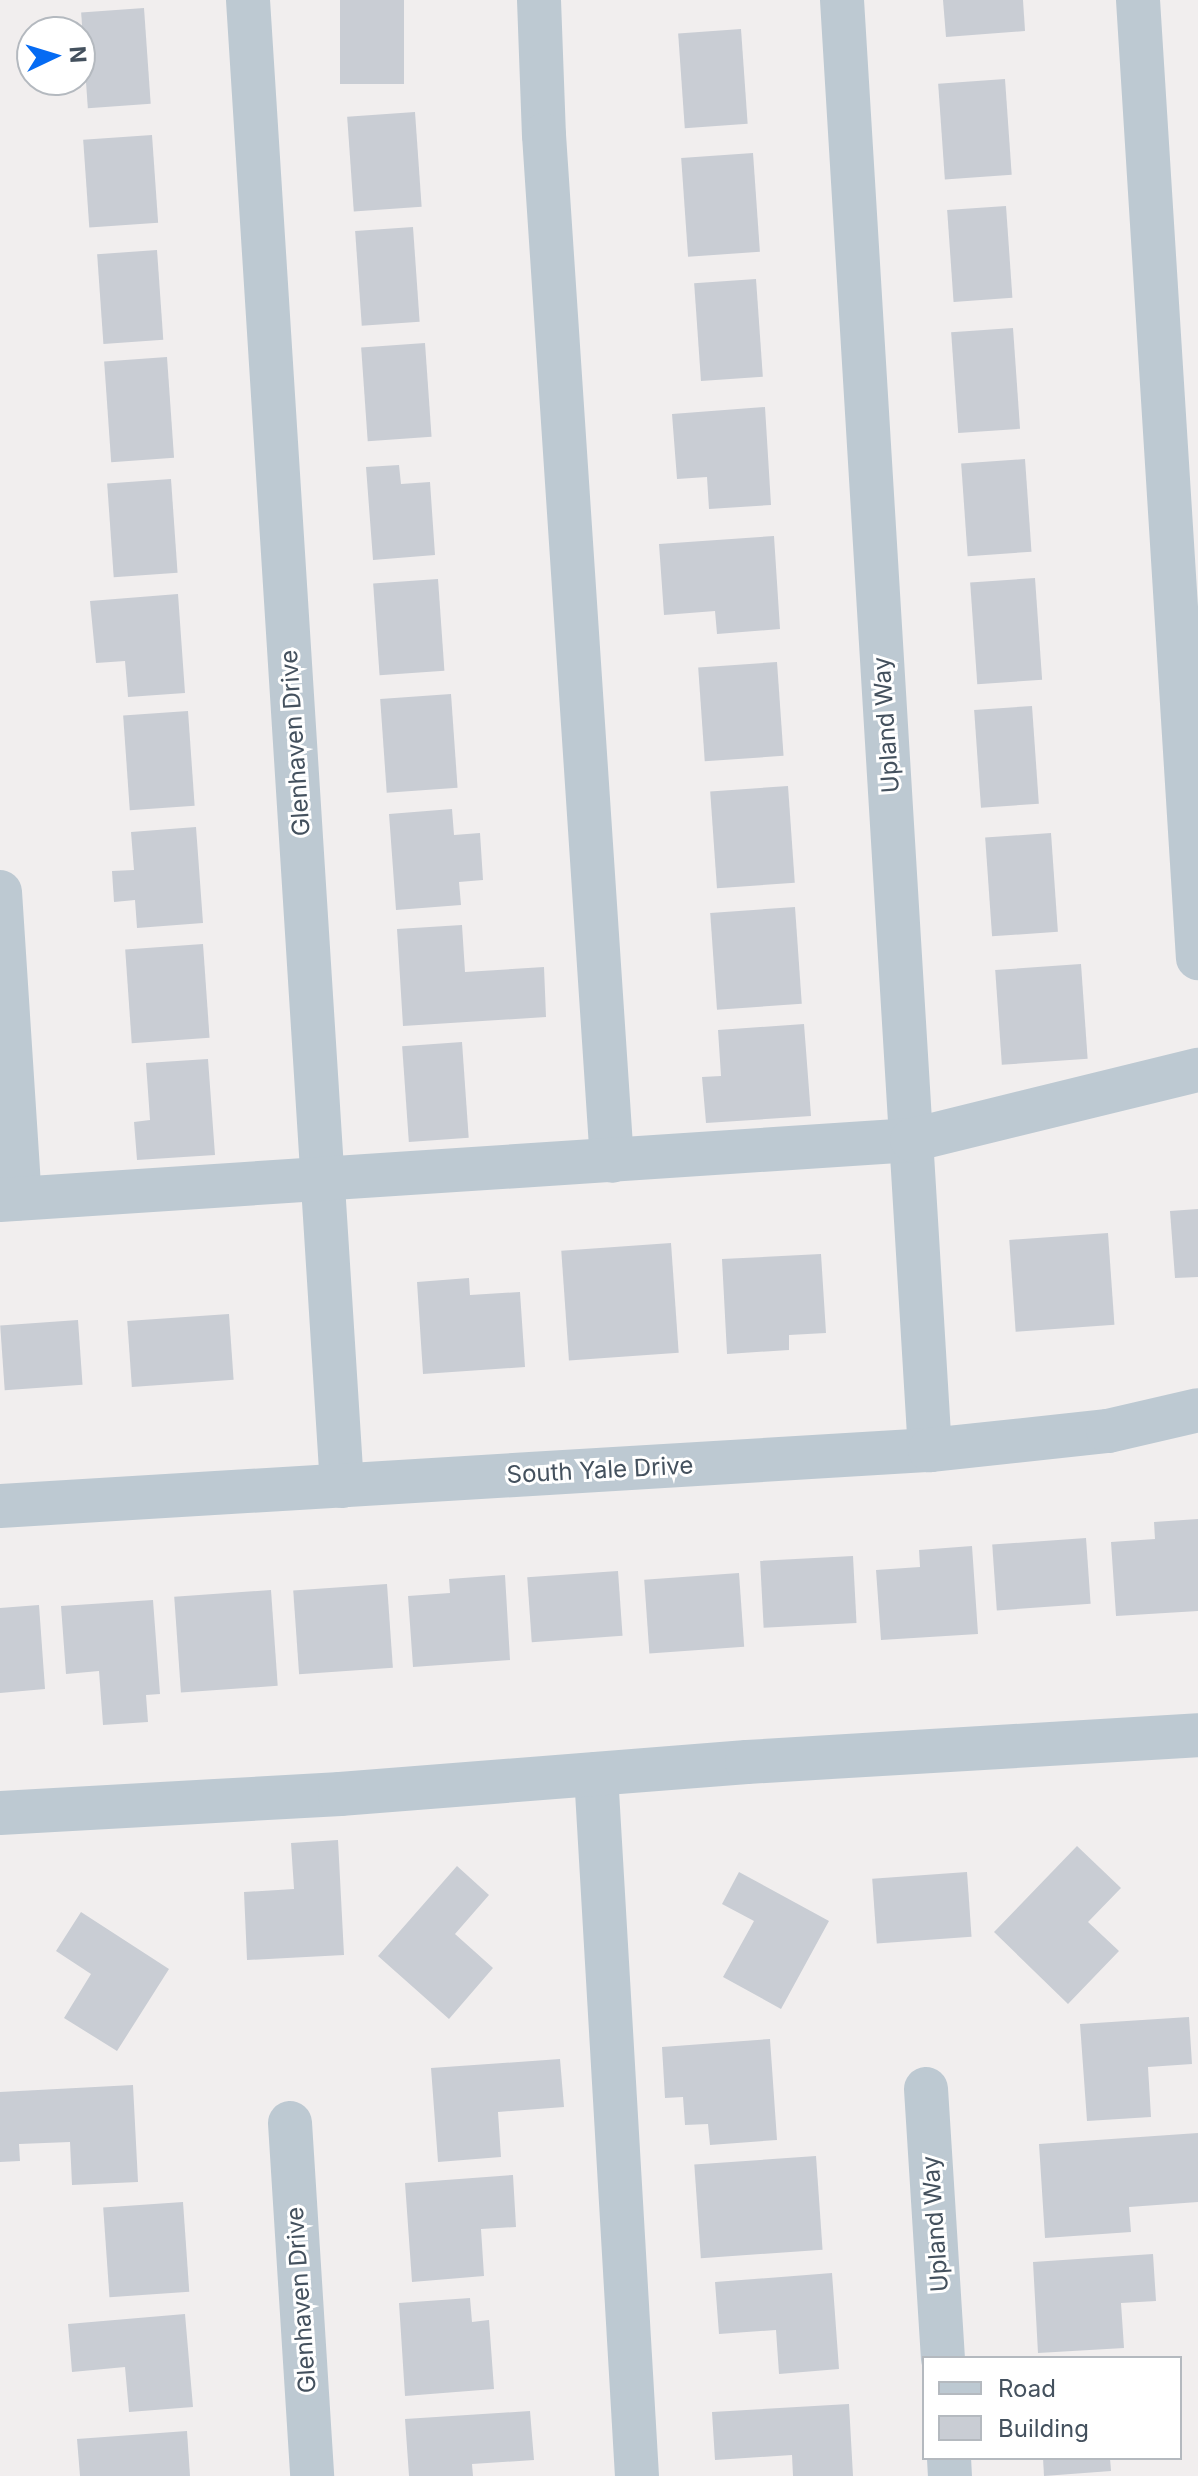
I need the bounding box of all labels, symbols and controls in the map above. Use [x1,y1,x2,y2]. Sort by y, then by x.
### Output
north arrow [16,16,96,96]
text: N [64,45,92,64]
street label: Glenhaven Drive [274,649,316,837]
street label: Upland Way [867,656,905,794]
street label: South Yale Drive [506,1451,694,1489]
street label: Upland Way [916,2155,954,2293]
street label: Glenhaven Drive [280,2206,322,2394]
legend [922,2356,1182,2460]
text: Road [998,2374,1056,2403]
text: Building [998,2414,1089,2443]

